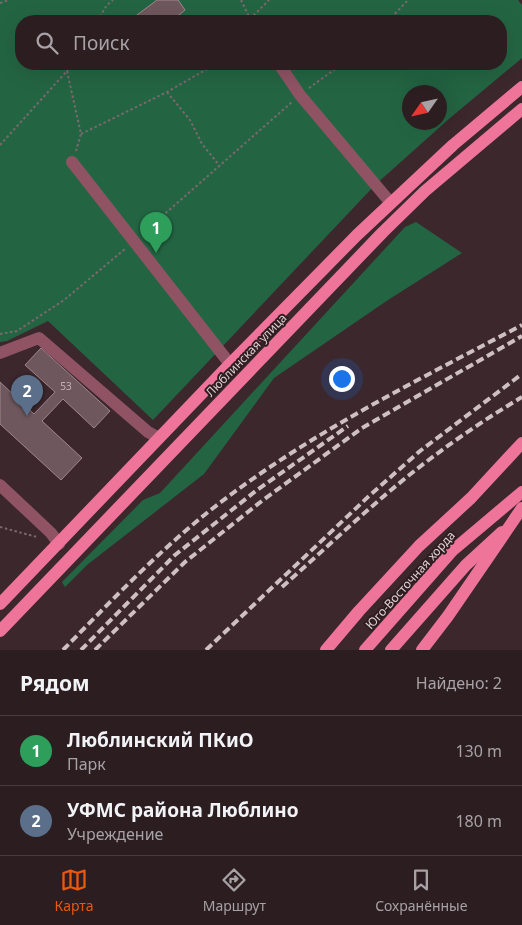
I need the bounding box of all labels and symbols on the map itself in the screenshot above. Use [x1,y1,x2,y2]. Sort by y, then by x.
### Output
north arrow [402,85,447,130]
pin: 1 [140,212,172,253]
street label: Люблинская улица [202,310,290,400]
your location [329,366,355,392]
pin: 2 [11,375,43,416]
house number: 53 [60,379,72,393]
street label: Юго-Восточная хорда [361,527,459,633]

